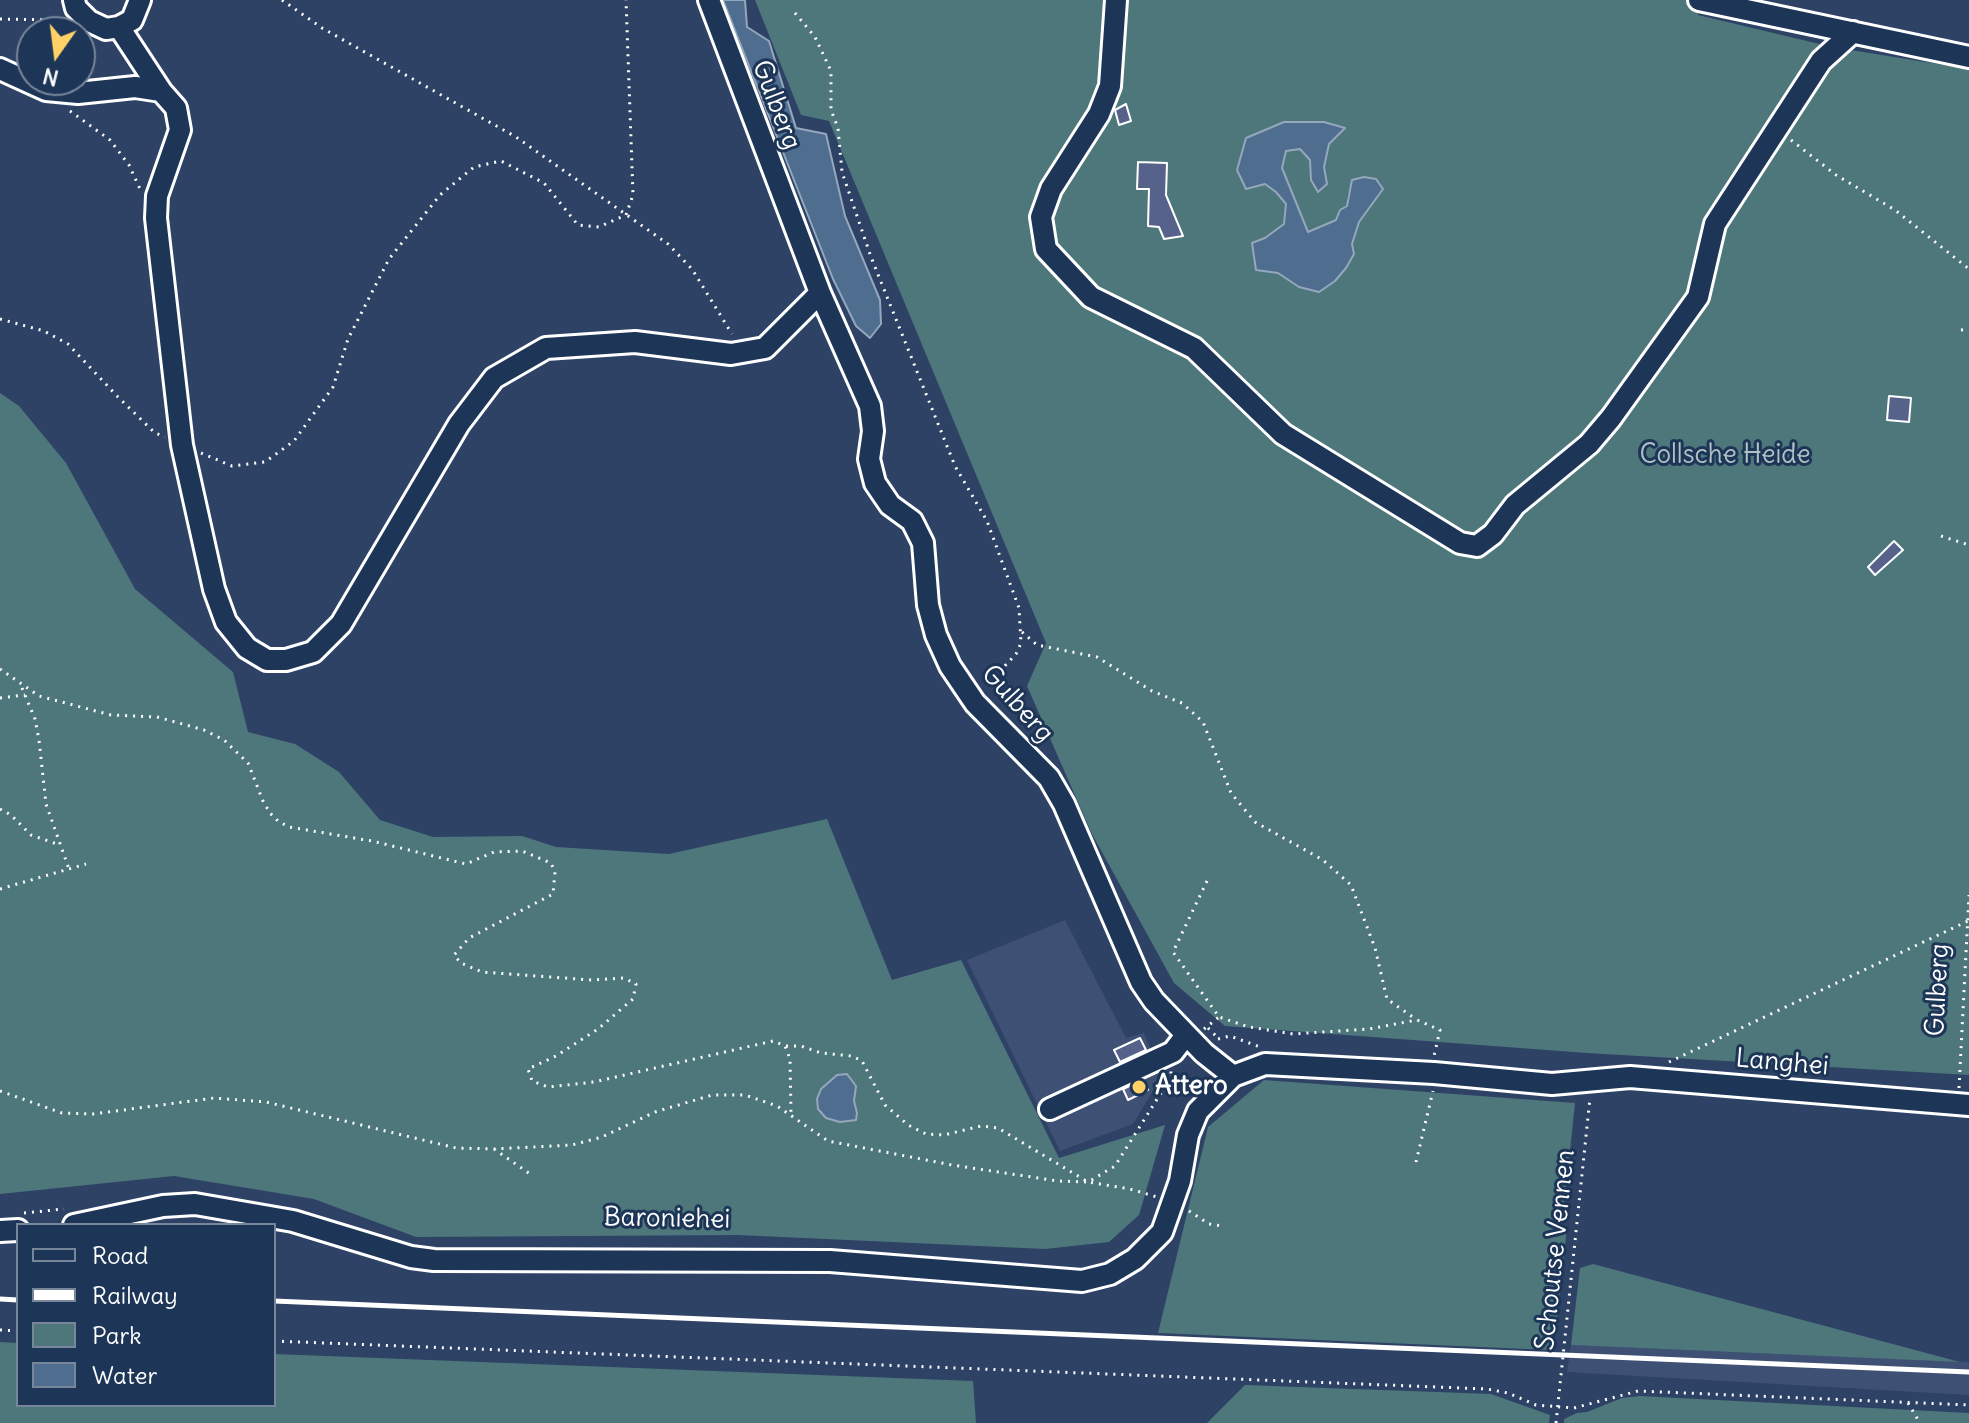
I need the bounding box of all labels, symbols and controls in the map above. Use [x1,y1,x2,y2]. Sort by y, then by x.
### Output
north arrow [16,16,96,96]
street label: Gulberg [745,56,807,154]
text: N [40,62,61,93]
park label: Collsche Heide [1640,440,1810,472]
street label: Gulberg [974,659,1060,749]
street label: Gulberg [1920,943,1956,1037]
street label: Langhei [1734,1043,1830,1083]
place label: Attero [1155,1071,1228,1103]
marker: Attero [1130,1078,1148,1096]
street label: Schoutse Vennen [1530,1148,1582,1352]
street label: Baroniehei [603,1202,731,1236]
legend [16,1223,276,1407]
text: Road [92,1240,148,1270]
text: Railway [92,1280,178,1310]
text: Park [92,1320,142,1350]
text: Water [92,1360,157,1390]

